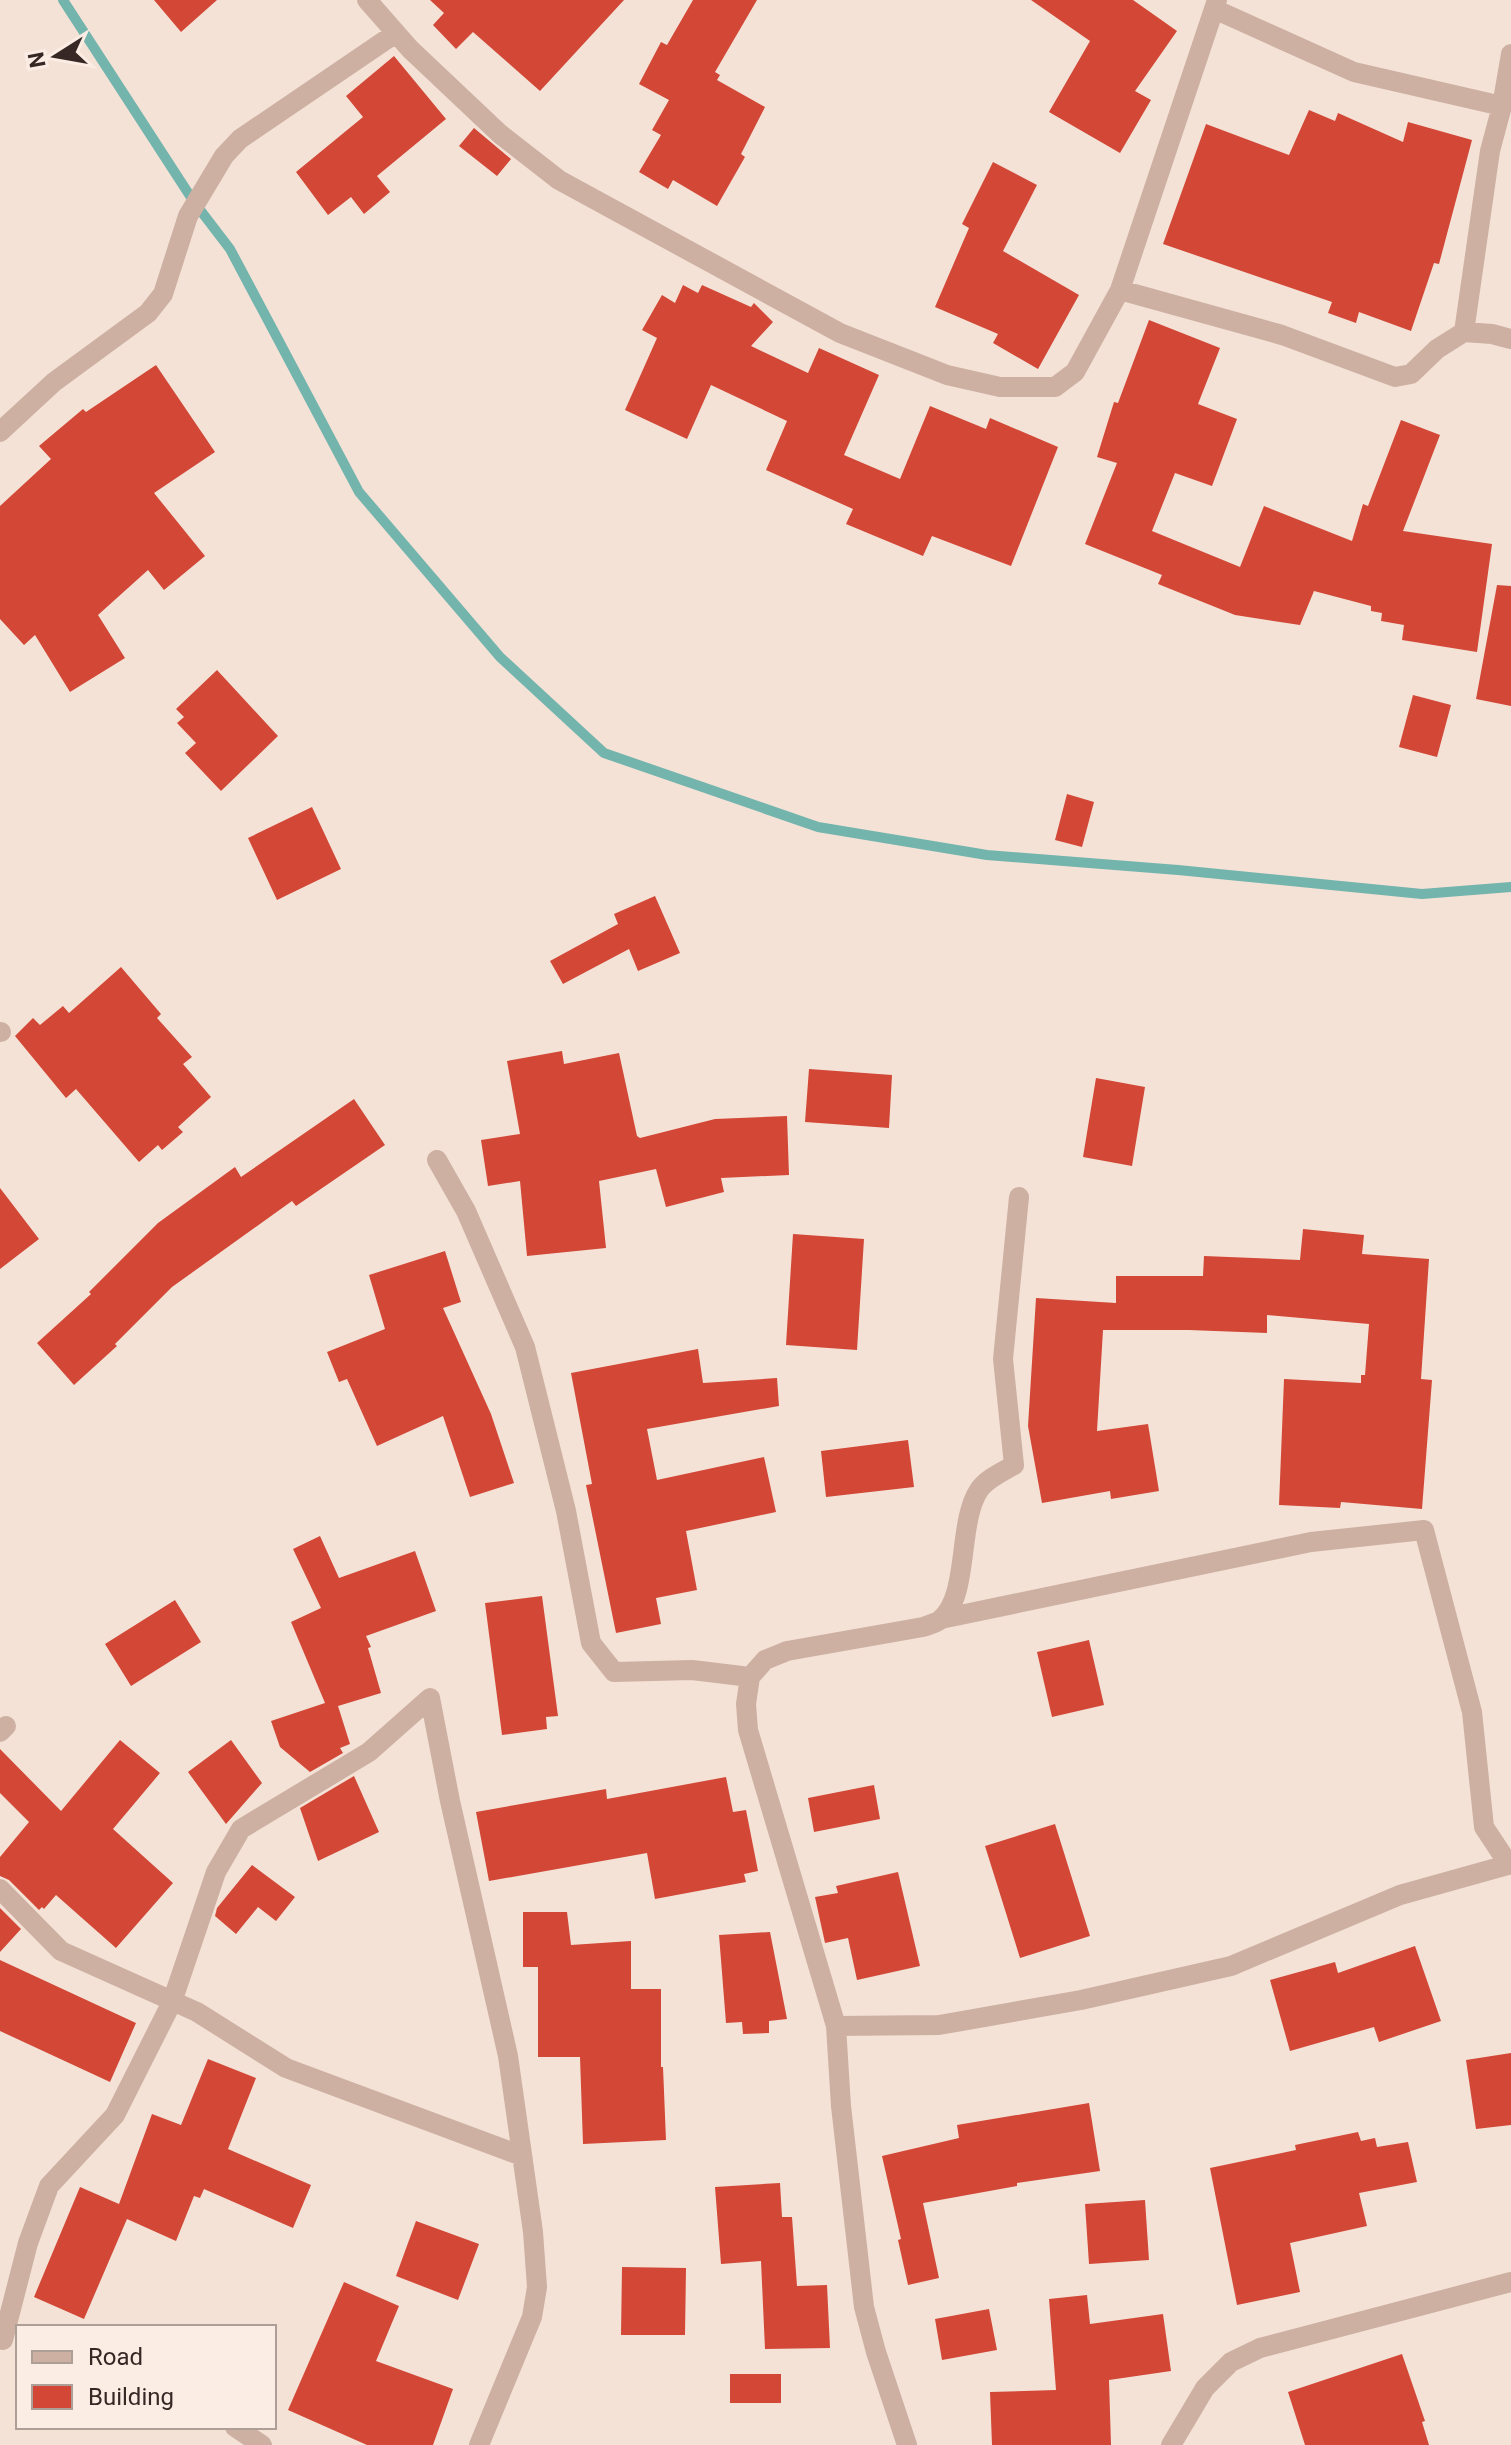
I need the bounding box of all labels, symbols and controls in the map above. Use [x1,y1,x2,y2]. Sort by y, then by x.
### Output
north arrow [16,16,96,96]
text: N [23,50,51,70]
legend [16,2325,276,2429]
text: Road [88,2343,143,2371]
text: Building [88,2383,174,2411]

